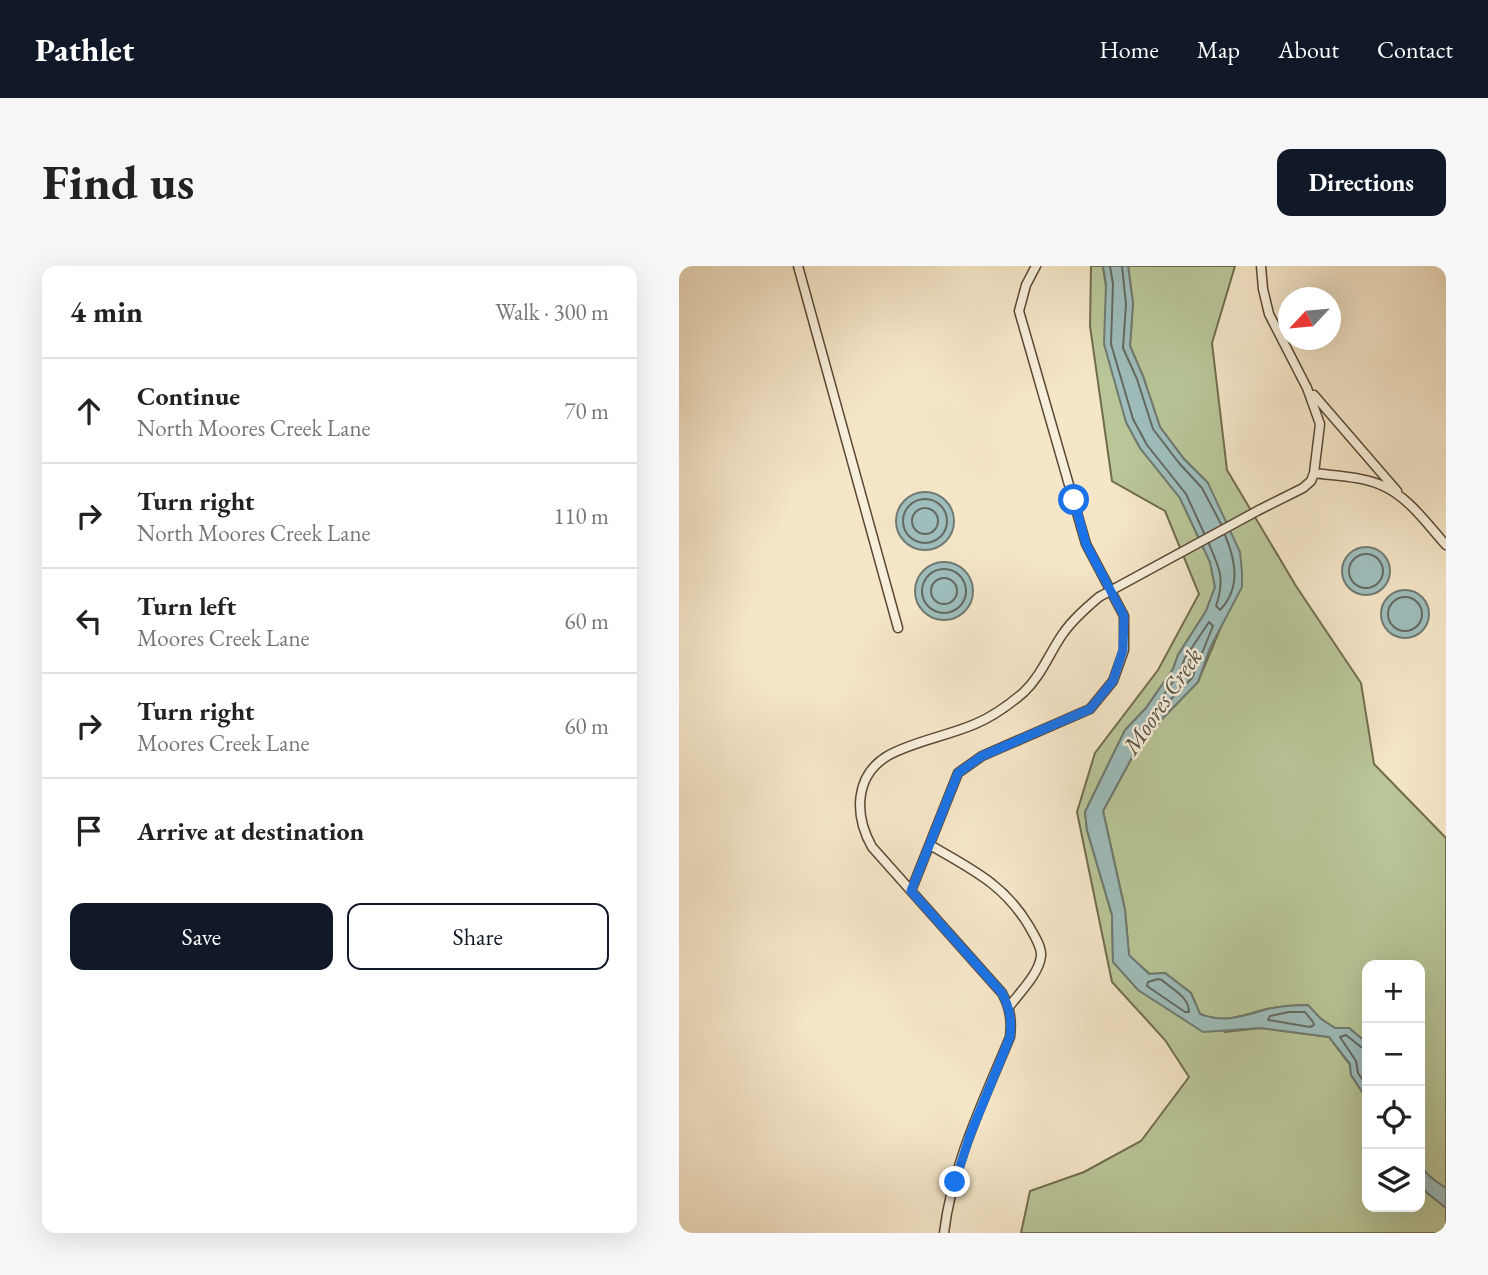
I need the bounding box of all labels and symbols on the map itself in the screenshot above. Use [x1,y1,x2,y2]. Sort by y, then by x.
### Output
north arrow [1278,287,1341,350]
route start [1058,484,1089,515]
water label: Moores Creek [1114,642,1209,762]
route end [939,1166,970,1197]

